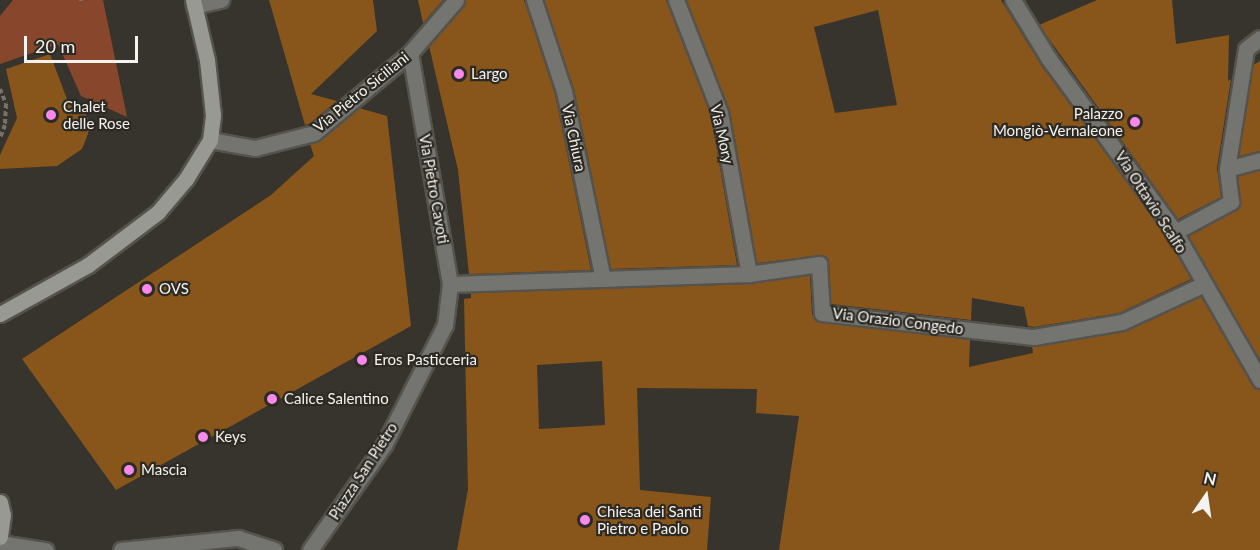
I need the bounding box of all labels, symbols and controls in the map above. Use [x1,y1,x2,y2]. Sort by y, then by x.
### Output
scale bar [27,24,141,62]
text: 20 m [35,35,75,57]
street label: Via Pietro Siciliani [310,48,412,136]
place label: Largo [471,65,508,83]
marker: Largo [452,67,466,81]
place label: Chalet delle Rose [63,97,130,132]
street label: Via Chiura [558,103,590,173]
street label: Via Mory [706,103,738,165]
place label: Palazzo Mongiò-Vernaleone [993,104,1123,139]
marker: Chalet delle Rose [44,108,58,122]
marker: Palazzo Mongiò-Vernaleone [1128,115,1142,129]
street label: Via Pietro Cavoti [416,133,452,245]
street label: Via Ottavio Scalfo [1111,148,1191,256]
place label: OVS [159,280,189,298]
marker: OVS [140,282,154,296]
street label: Via Orazio Congedo [832,304,964,338]
place label: Eros Pasticceria [374,351,477,369]
marker: Eros Pasticceria [355,353,369,367]
place label: Calice Salentino [284,390,389,408]
marker: Calice Salentino [265,392,279,406]
street label: Piazza San Pietro [325,419,401,523]
place label: Keys [215,428,246,446]
marker: Keys [196,430,210,444]
place label: Mascia [141,461,187,479]
marker: Mascia [122,463,136,477]
north arrow [1176,466,1236,526]
text: N [1202,467,1218,489]
place label: Chiesa dei Santi Pietro e Paolo [597,502,701,537]
marker: Chiesa dei Santi Pietro e Paolo [578,513,592,527]

